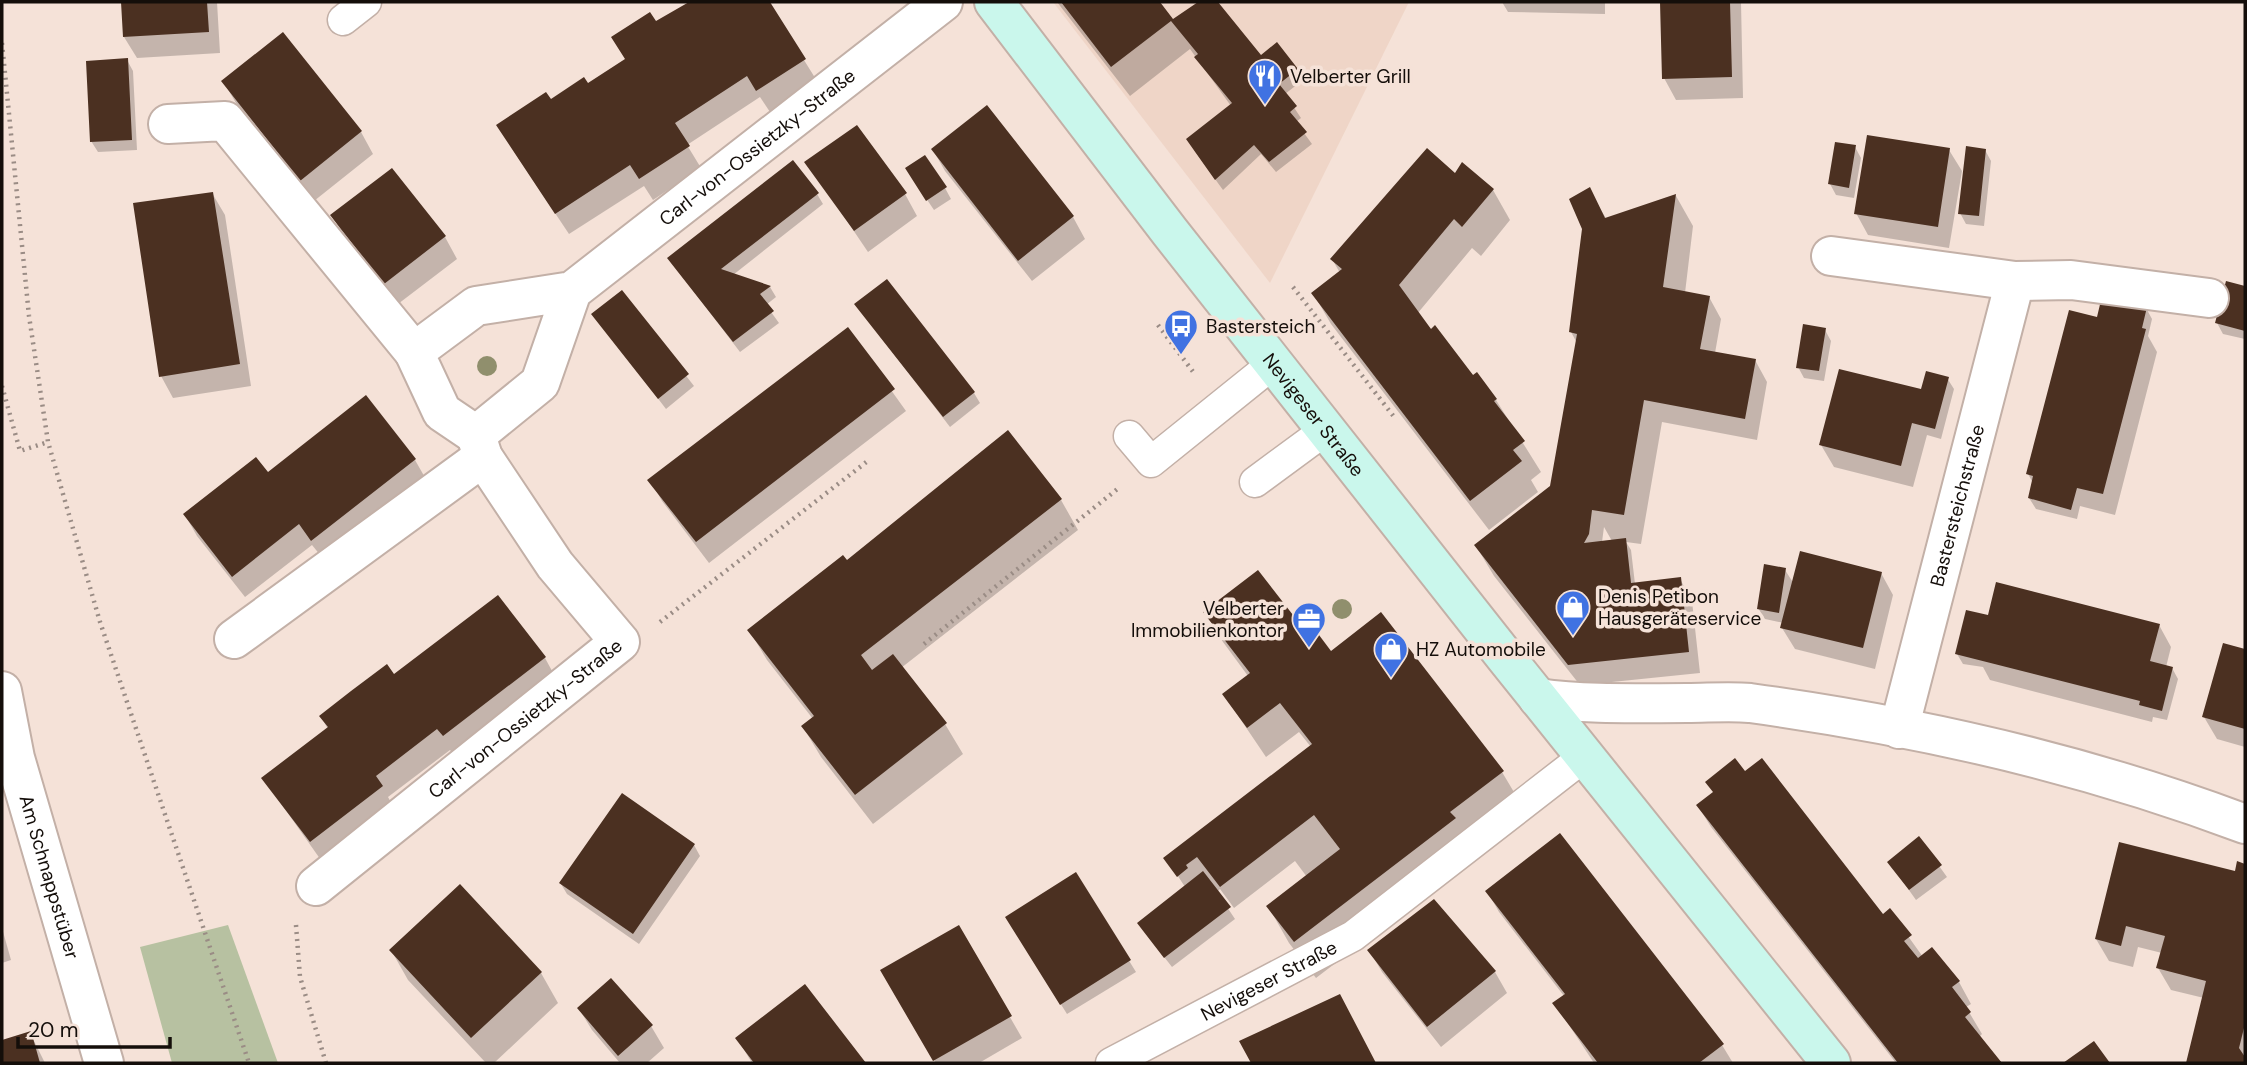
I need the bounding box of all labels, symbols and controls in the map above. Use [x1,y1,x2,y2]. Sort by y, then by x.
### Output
restaurant icon: Velberter Grill [1246,57,1284,106]
street label: Carl-von-Ossietzky-Straße [654,63,860,231]
place label: Velberter Grill [1290,64,1411,89]
bus stop icon: Bastersteich [1162,307,1200,356]
place label: Bastersteich [1206,314,1315,339]
street label: Nevigeser Straße [1257,348,1370,481]
street label: Bastersteichstraße [1924,422,1990,589]
place label: Denis Petibon Hausgeräteservice [1598,584,1761,631]
shop icon: Denis Petibon Hausgeräteservice [1554,588,1592,637]
place label: Velberter Immobilienkontor [1131,596,1284,643]
office icon: Velberter Immobilienkontor [1290,600,1328,649]
shop icon: HZ Automobile [1372,630,1410,679]
street label: Carl-von-Ossietzky-Straße [423,633,627,804]
place label: HZ Automobile [1416,637,1546,662]
street label: Am Schnappstüber [14,792,85,962]
street label: Nevigeser Straße [1196,934,1341,1026]
scale bar [18,1006,170,1050]
text: 20 m [28,1016,79,1044]

